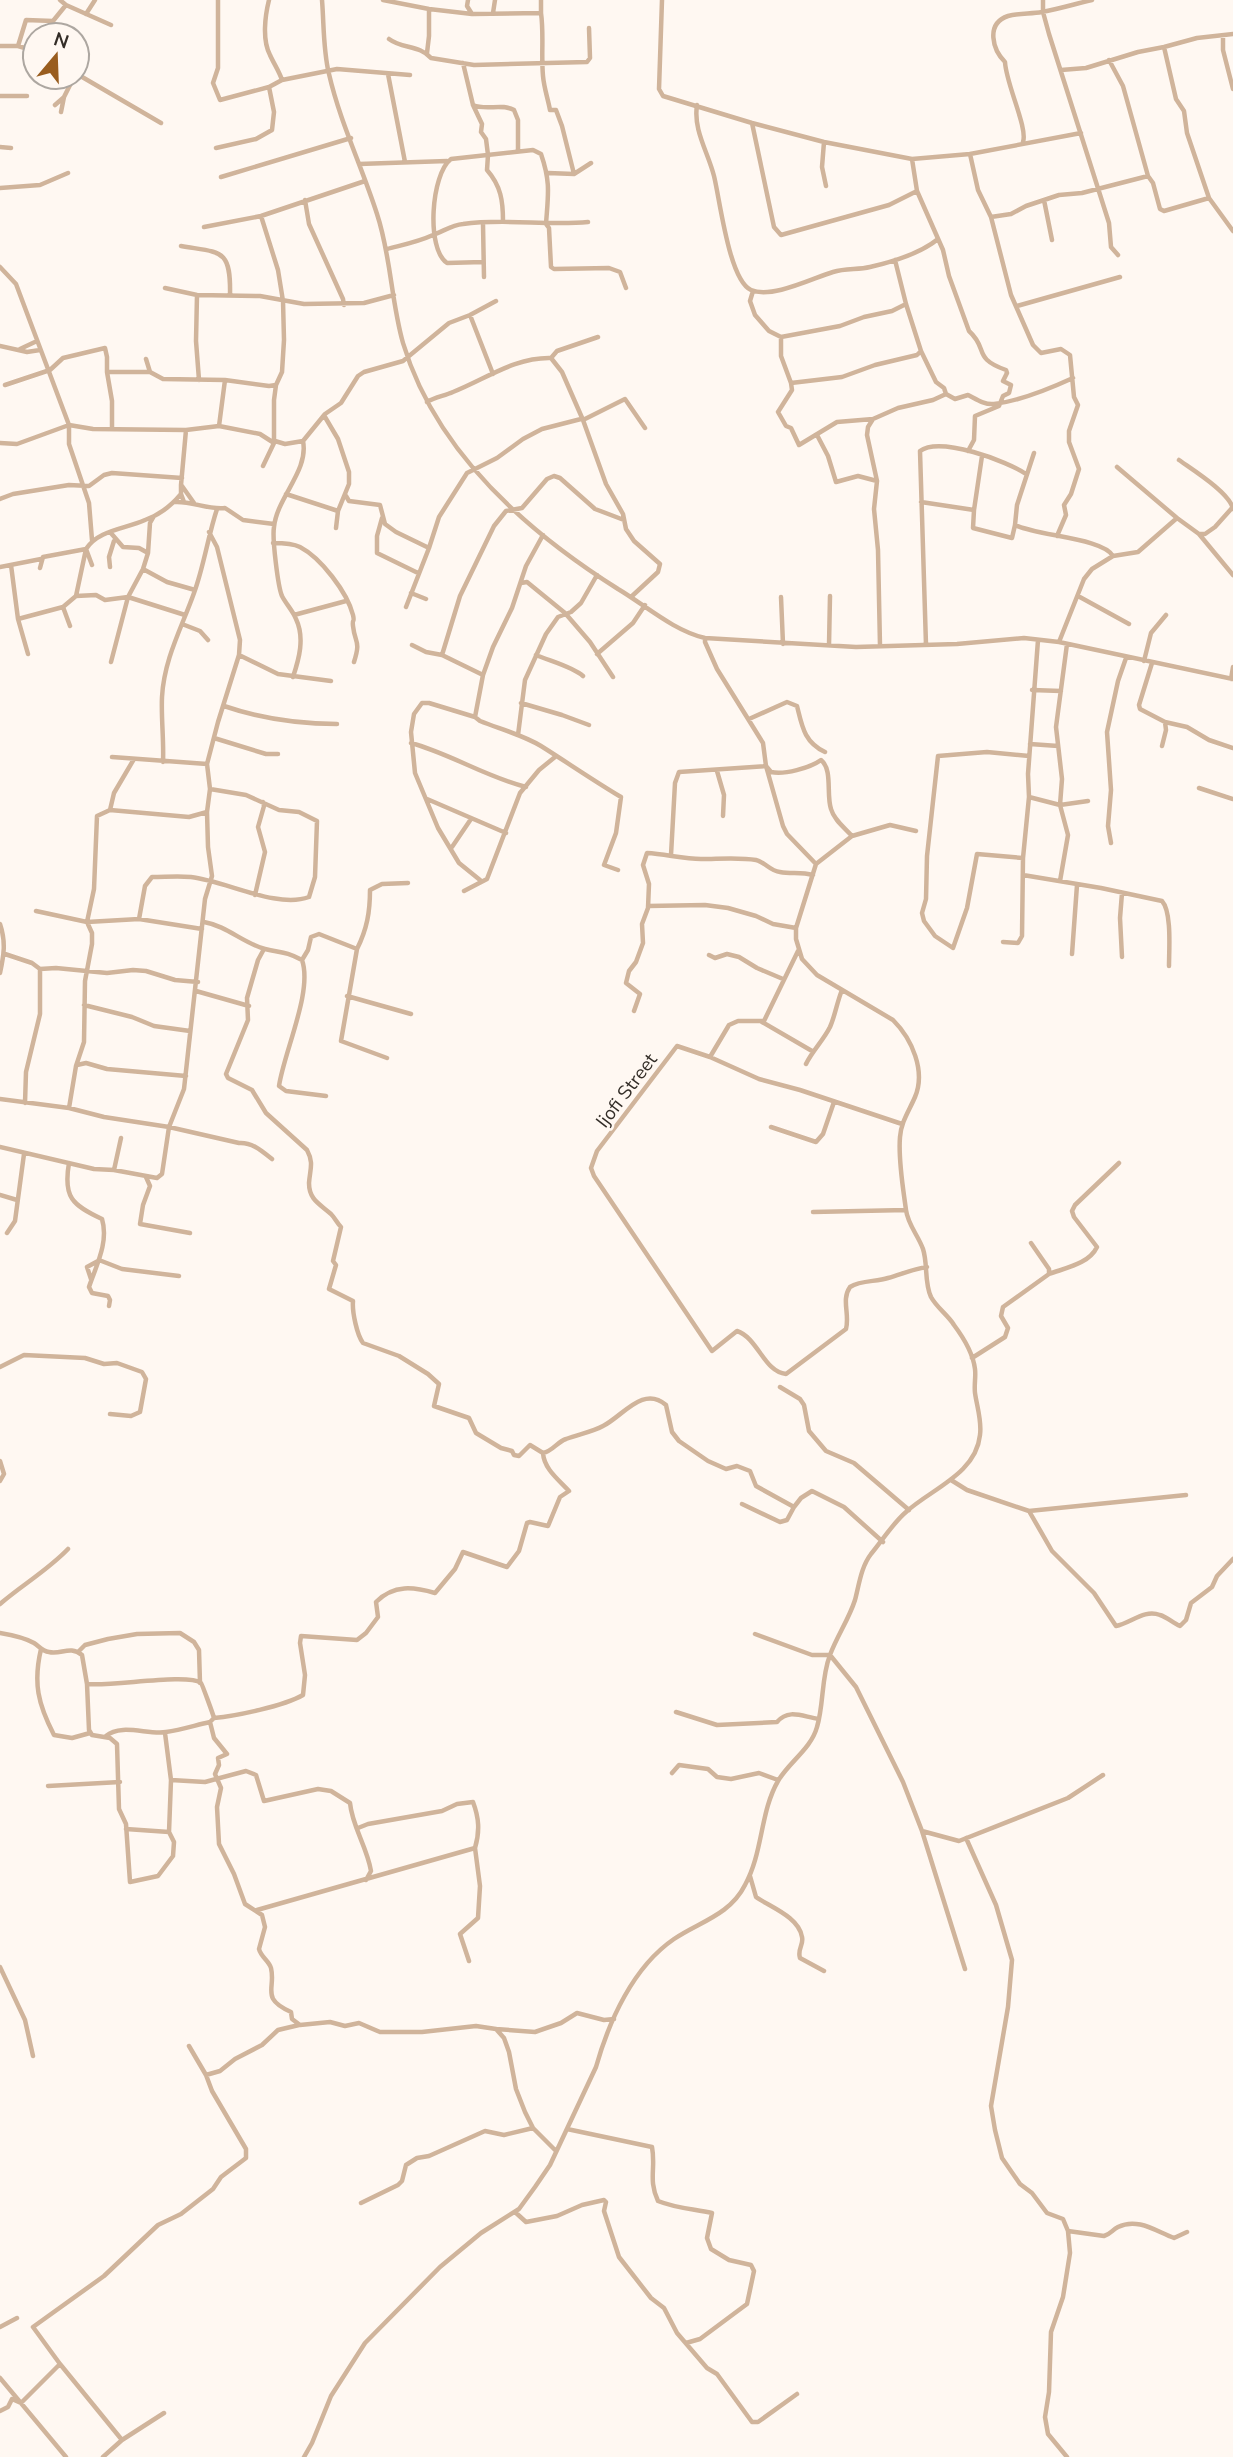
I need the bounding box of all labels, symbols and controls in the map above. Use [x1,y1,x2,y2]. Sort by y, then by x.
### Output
north arrow [21,21,91,91]
text: N [50,26,72,55]
street label: Ijofi Street [590,1048,664,1133]

